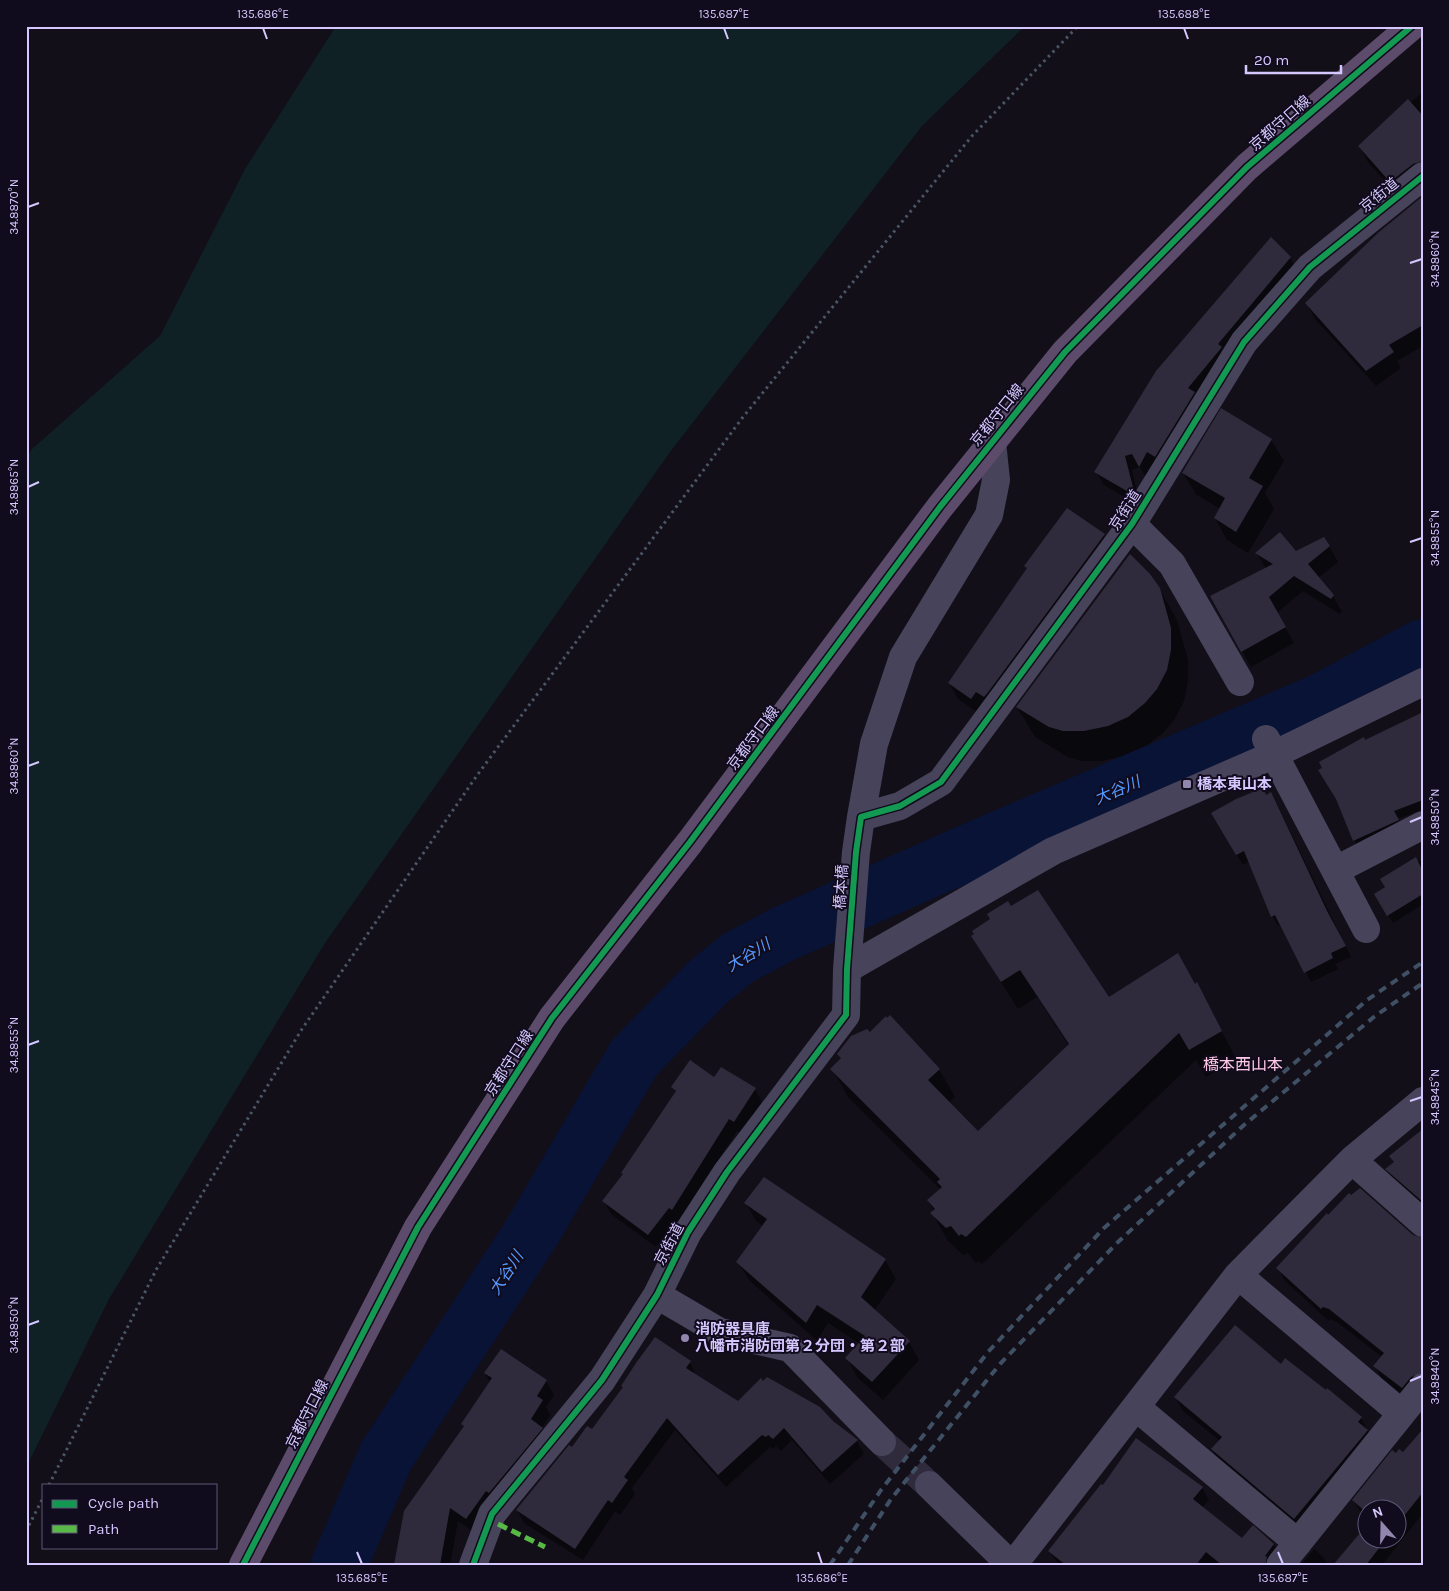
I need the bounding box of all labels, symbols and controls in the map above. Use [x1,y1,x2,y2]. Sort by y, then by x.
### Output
text: 135.686°E [237,7,289,21]
text: 135.687°E [699,7,749,21]
text: 135.688°E [1158,7,1210,21]
scale bar [1246,42,1342,74]
text: 20 m [1254,51,1289,69]
street label: 京都守口線 [1246,92,1314,154]
street label: 京街道 [1356,174,1402,216]
text: 34.8870°N [7,179,21,235]
text: 34.8860°N [1428,231,1442,287]
street label: 京都守口線 [966,380,1028,450]
text: 34.8865°N [7,459,21,515]
street label: 京街道 [1105,486,1145,534]
text: 34.8855°N [1428,510,1442,566]
street label: 京都守口線 [723,703,783,773]
text: 34.8860°N [7,738,21,794]
water label: 大谷川 [1091,771,1145,808]
place label: 橋本東山本 [1197,775,1272,793]
marker: 橋本東山本 [1181,778,1193,790]
text: 34.8850°N [1428,789,1442,845]
street label: 橋本橋 [830,864,852,910]
water label: 大谷川 [723,933,775,976]
text: 34.8855°N [7,1017,21,1073]
street label: 京都守口線 [481,1027,537,1099]
district label: 橋本西山本 [1203,1055,1283,1074]
text: 34.8845°N [1428,1069,1442,1125]
street label: 京街道 [650,1220,688,1268]
water label: 大谷川 [485,1246,528,1298]
text: 34.8850°N [7,1297,21,1353]
place label: 消防器具庫 八幡市消防団第２分団・第２部 [695,1320,905,1355]
marker: 消防器具庫 八幡市消防団第２分団・第２部 [679,1332,691,1344]
text: 34.8840°N [1428,1348,1442,1404]
street label: 京都守口線 [282,1376,332,1452]
legend [42,1484,218,1548]
text: Cycle path [88,1494,159,1512]
north arrow [1356,1498,1406,1548]
text: N [1370,1503,1385,1522]
text: Path [88,1520,119,1538]
text: 135.685°E [336,1571,388,1585]
text: 135.686°E [796,1571,848,1585]
text: 135.687°E [1258,1571,1308,1585]

